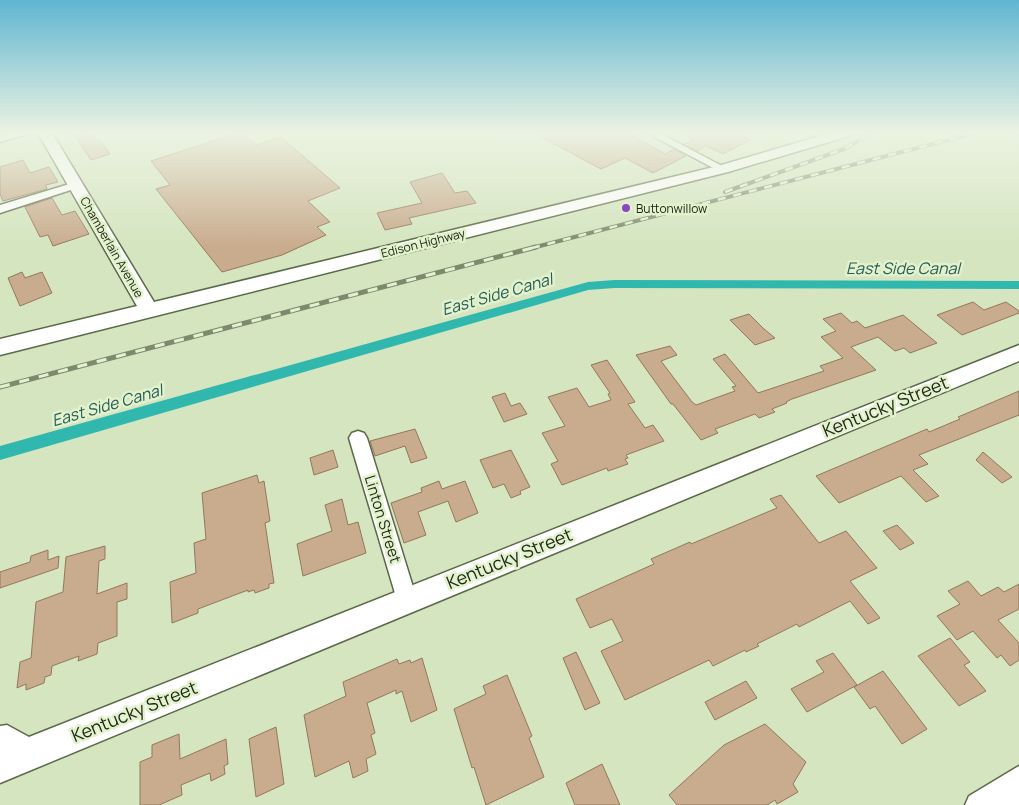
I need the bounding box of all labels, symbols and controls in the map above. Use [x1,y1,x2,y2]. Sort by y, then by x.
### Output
street label: Chamberlain Avenue [76,193,148,301]
place label: Buttonwillow [636,200,707,217]
marker: Buttonwillow [620,202,632,214]
street label: Edison Highway [379,224,468,262]
water label: East Side Canal [846,257,962,279]
water label: East Side Canal [439,267,557,320]
street label: Kentucky Street [819,370,951,442]
water label: East Side Canal [49,378,167,431]
street label: Linton Street [360,473,406,565]
street label: Kentucky Street [443,522,575,594]
street label: Kentucky Street [68,675,200,747]

